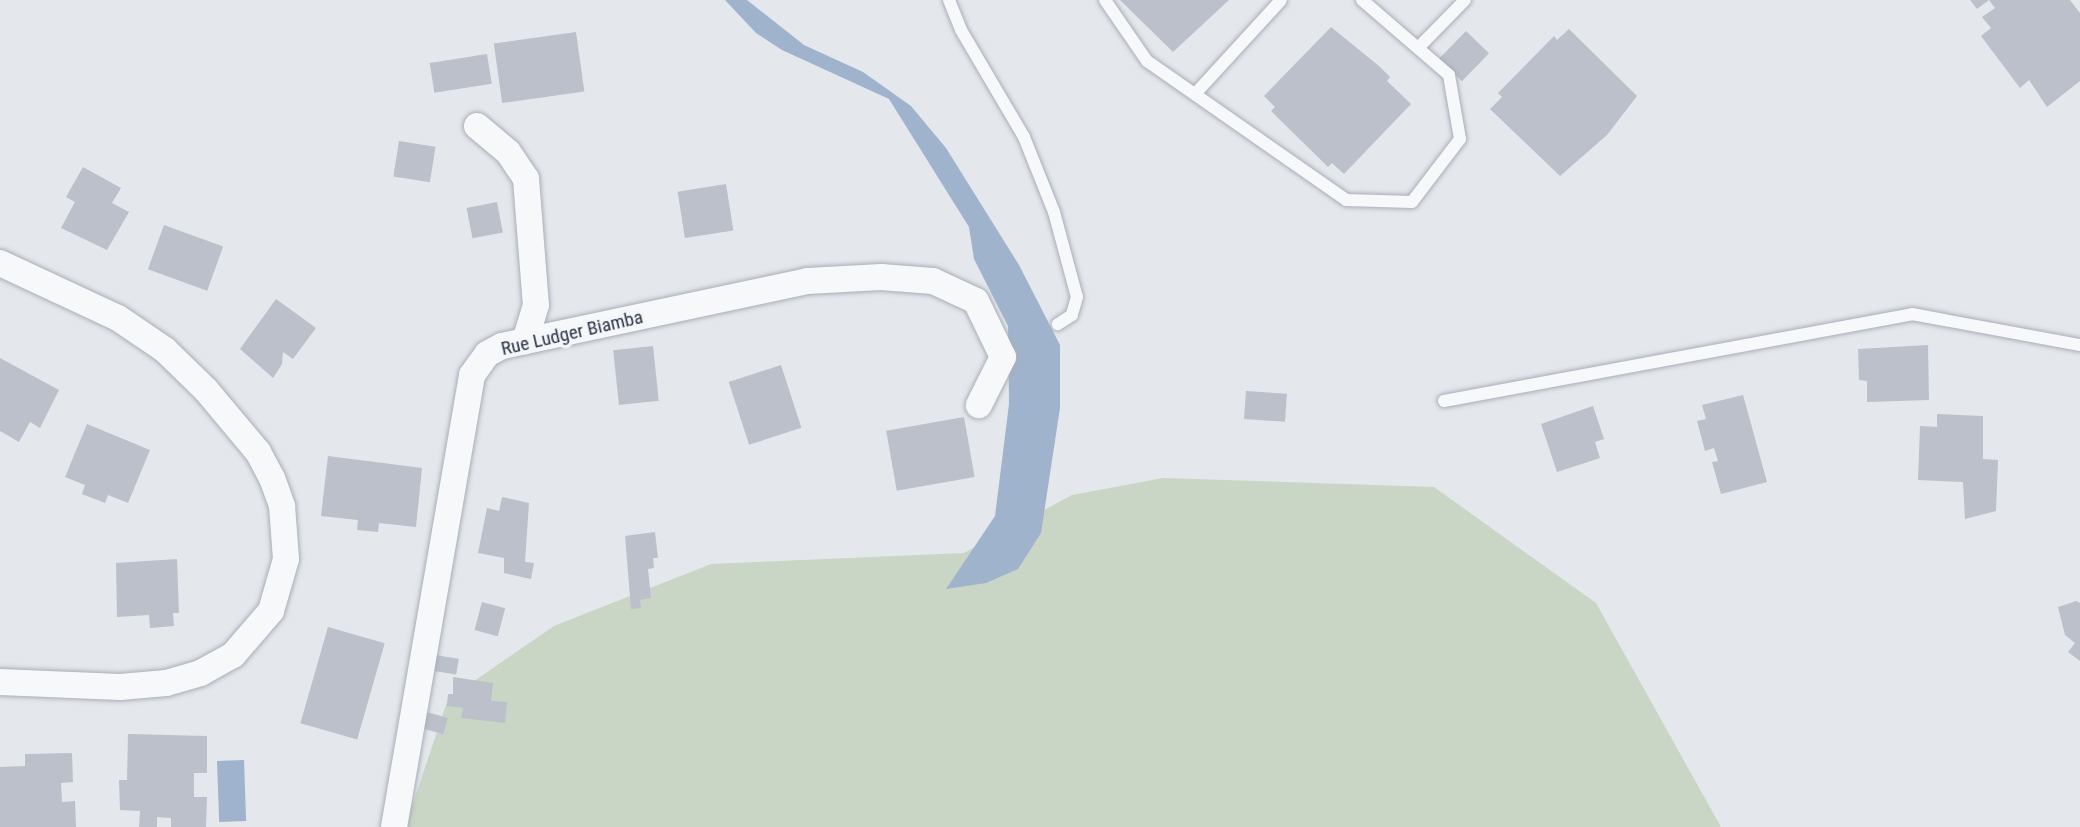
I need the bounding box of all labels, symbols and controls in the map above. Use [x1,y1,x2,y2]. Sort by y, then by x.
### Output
street label: Rue Ludger Biamba [499,306,645,360]

